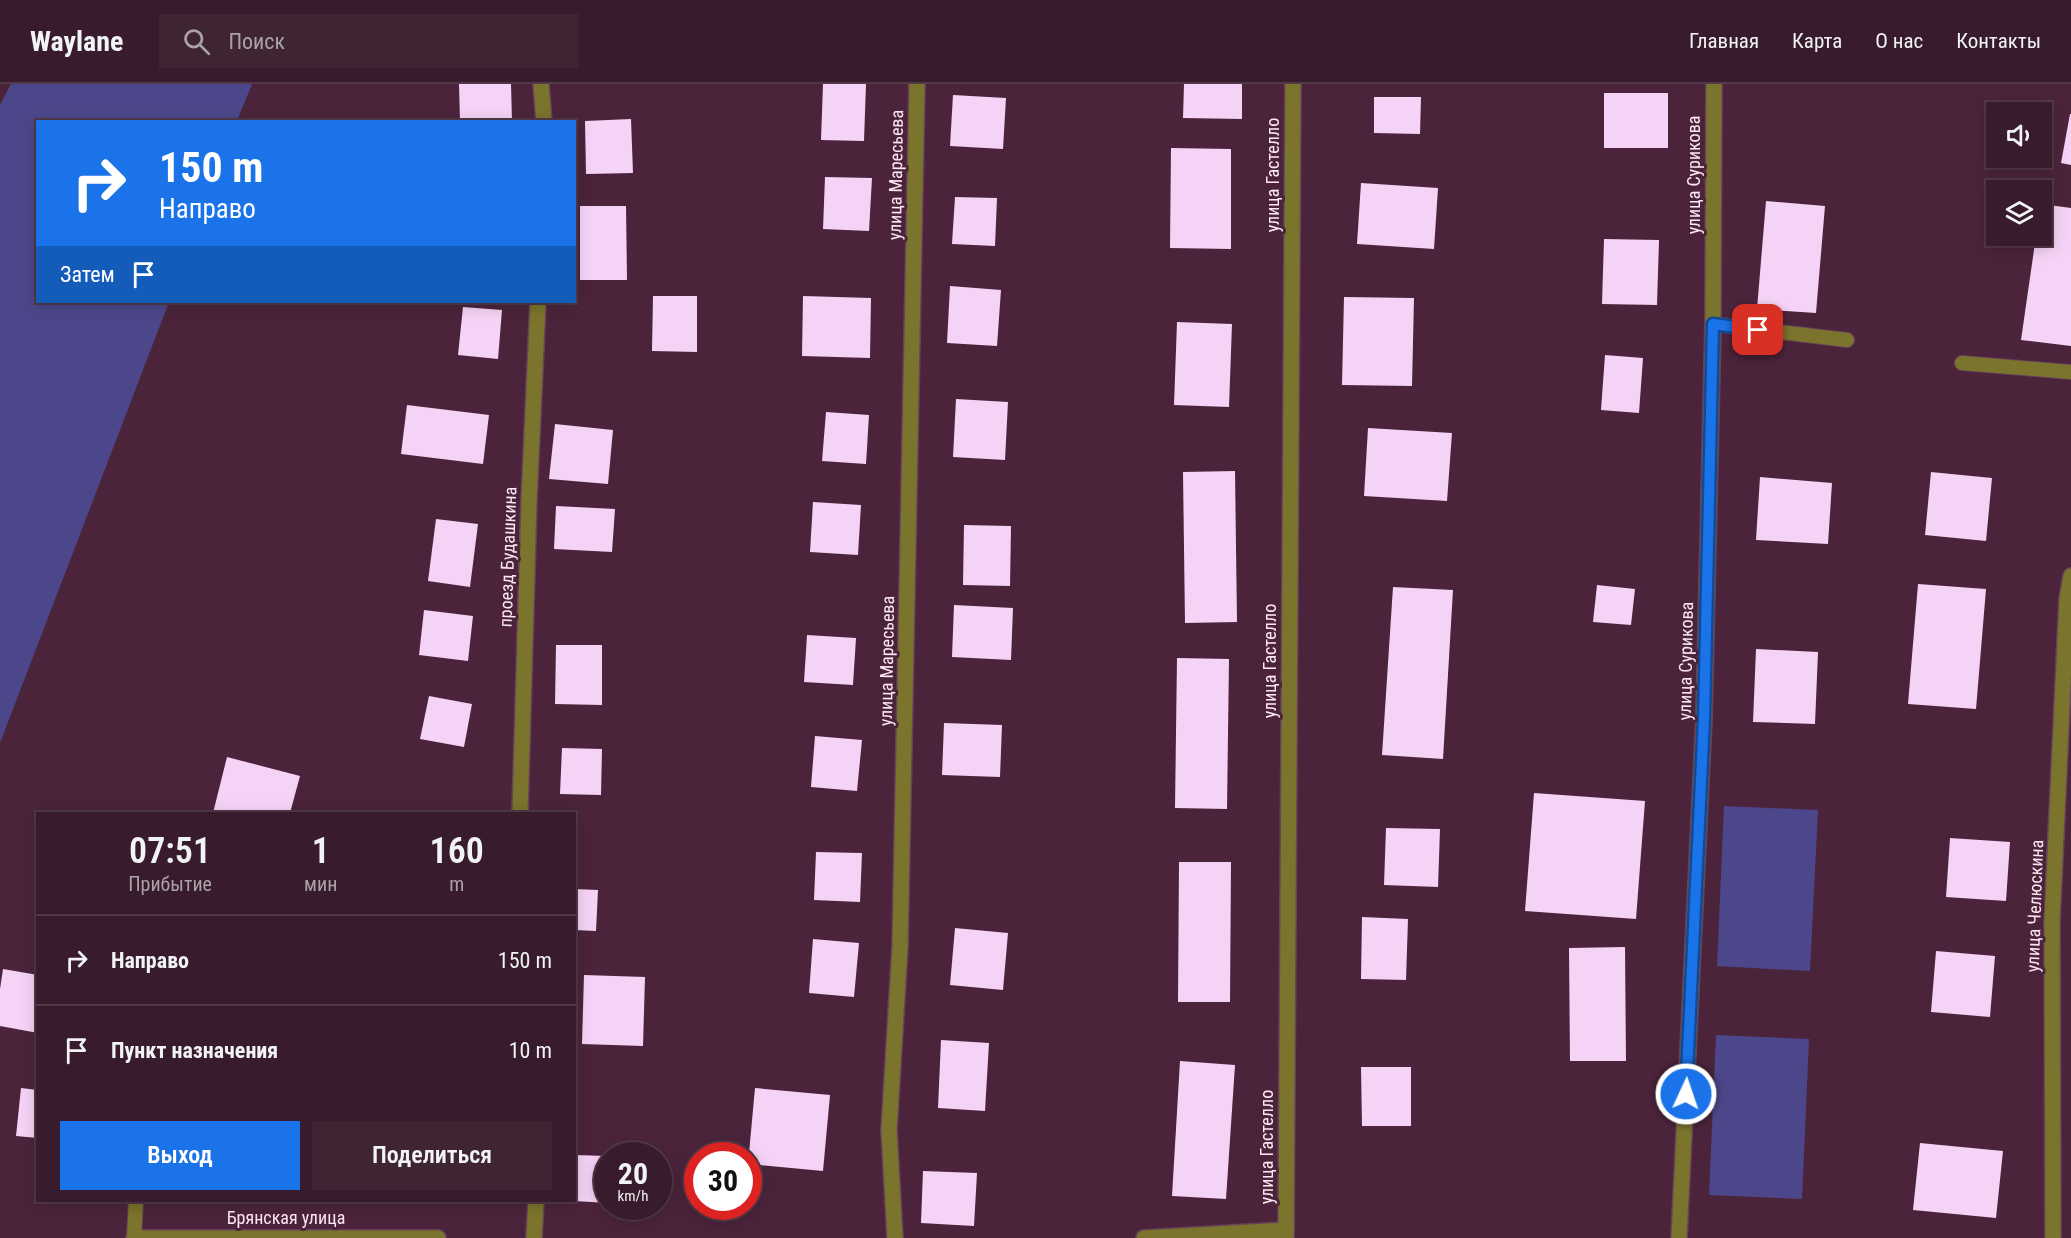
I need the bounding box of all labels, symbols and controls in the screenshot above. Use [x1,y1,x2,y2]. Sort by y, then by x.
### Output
search box [159,14,579,68]
text: Waylane [30,25,123,58]
icon: search [180,25,213,58]
text: Поиск [228,29,285,54]
text: Главная [1689,29,1759,53]
text: Карта [1792,29,1842,53]
text: О нас [1875,29,1923,53]
text: Контакты [1956,29,2041,53]
map controls [1986,102,2052,246]
button: sound [1986,102,2052,168]
street label: улица Маресьева [884,110,907,240]
street label: улица Сурикова [1683,116,1704,234]
street label: улица Гастелло [1262,118,1283,232]
text: 150 m [159,143,264,192]
icon: right [60,144,138,222]
button: layers [1986,180,2052,246]
text: Направо [159,193,256,225]
icon: arrive [127,258,160,291]
text: Затем [60,262,115,287]
pin [1732,304,1783,355]
icon: arrive [1741,313,1774,346]
street label: проезд Будашкина [495,486,520,628]
street label: улица Маресьева [875,596,898,726]
street label: улица Сурикова [1674,602,1697,720]
street label: улица Гастелло [1259,604,1280,718]
text: 07:51 [129,830,211,872]
text: 1 [312,830,330,872]
text: 160 [430,830,484,872]
street label: улица Челюскина [2022,839,2047,973]
text: Прибытие [128,872,212,896]
text: мин [304,872,337,896]
text: m [449,872,464,896]
icon: right [60,944,93,977]
text: Направо [111,948,189,973]
text: 150 m [498,948,552,973]
icon: arrive [60,1034,93,1067]
text: Пункт назначения [111,1038,278,1063]
text: 10 m [509,1038,552,1063]
position arrow [1654,1062,1718,1126]
street label: улица Гастелло [1256,1090,1277,1204]
button: Выход [60,1121,300,1190]
button: Поделиться [312,1121,552,1190]
speed limit sign: 30 [684,1142,762,1220]
text: 20 [618,1156,648,1191]
text: km/h [618,1187,648,1205]
street label: Брянская улица [227,1207,345,1228]

